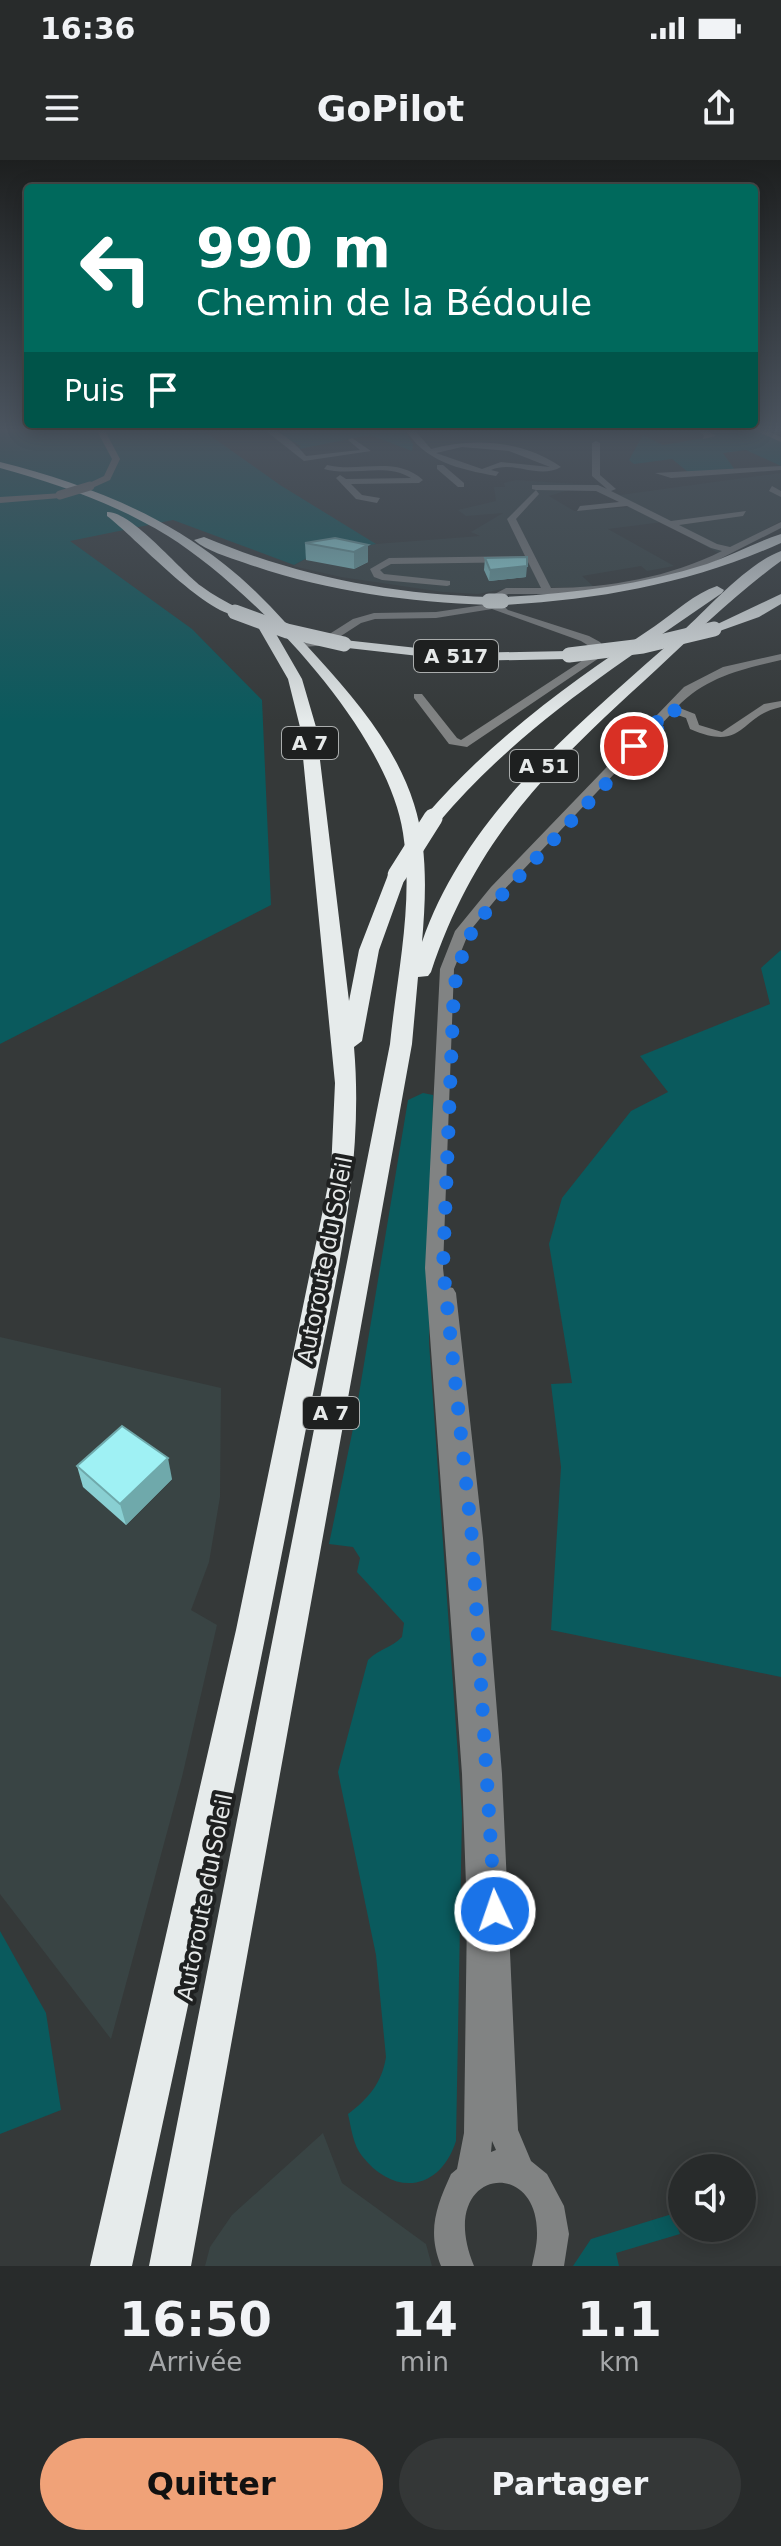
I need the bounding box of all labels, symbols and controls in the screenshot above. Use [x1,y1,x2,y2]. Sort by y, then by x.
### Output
text: 16:36 [40,11,136,46]
icon: menu [40,86,84,130]
icon: share [697,86,741,130]
text: GoPilot [317,88,464,129]
text: 990 m [196,215,391,280]
icon: left [64,216,168,320]
text: Chemin de la Bédoule [196,282,592,323]
icon: arrive [141,368,185,412]
text: Puis [64,373,125,408]
road number: A 517 [414,640,498,672]
pin [600,712,668,780]
icon: arrive [612,724,656,768]
road number: A 7 [282,727,338,759]
road number: A 51 [510,750,578,782]
street label: Autoroute du Soleil [293,1154,357,1366]
road number: A 7 [303,1397,359,1429]
street label: Autoroute du Soleil [173,1791,237,2003]
position arrow [453,1869,537,1953]
map controls [668,2154,756,2242]
button: sound [668,2154,756,2242]
text: 16:50 [119,2291,272,2347]
text: 14 [391,2291,458,2347]
text: 1.1 [577,2291,662,2347]
text: Arrivée [149,2347,242,2377]
text: min [400,2347,449,2377]
text: km [599,2347,640,2377]
button: Quitter [40,2438,383,2530]
button: Partager [399,2438,741,2530]

